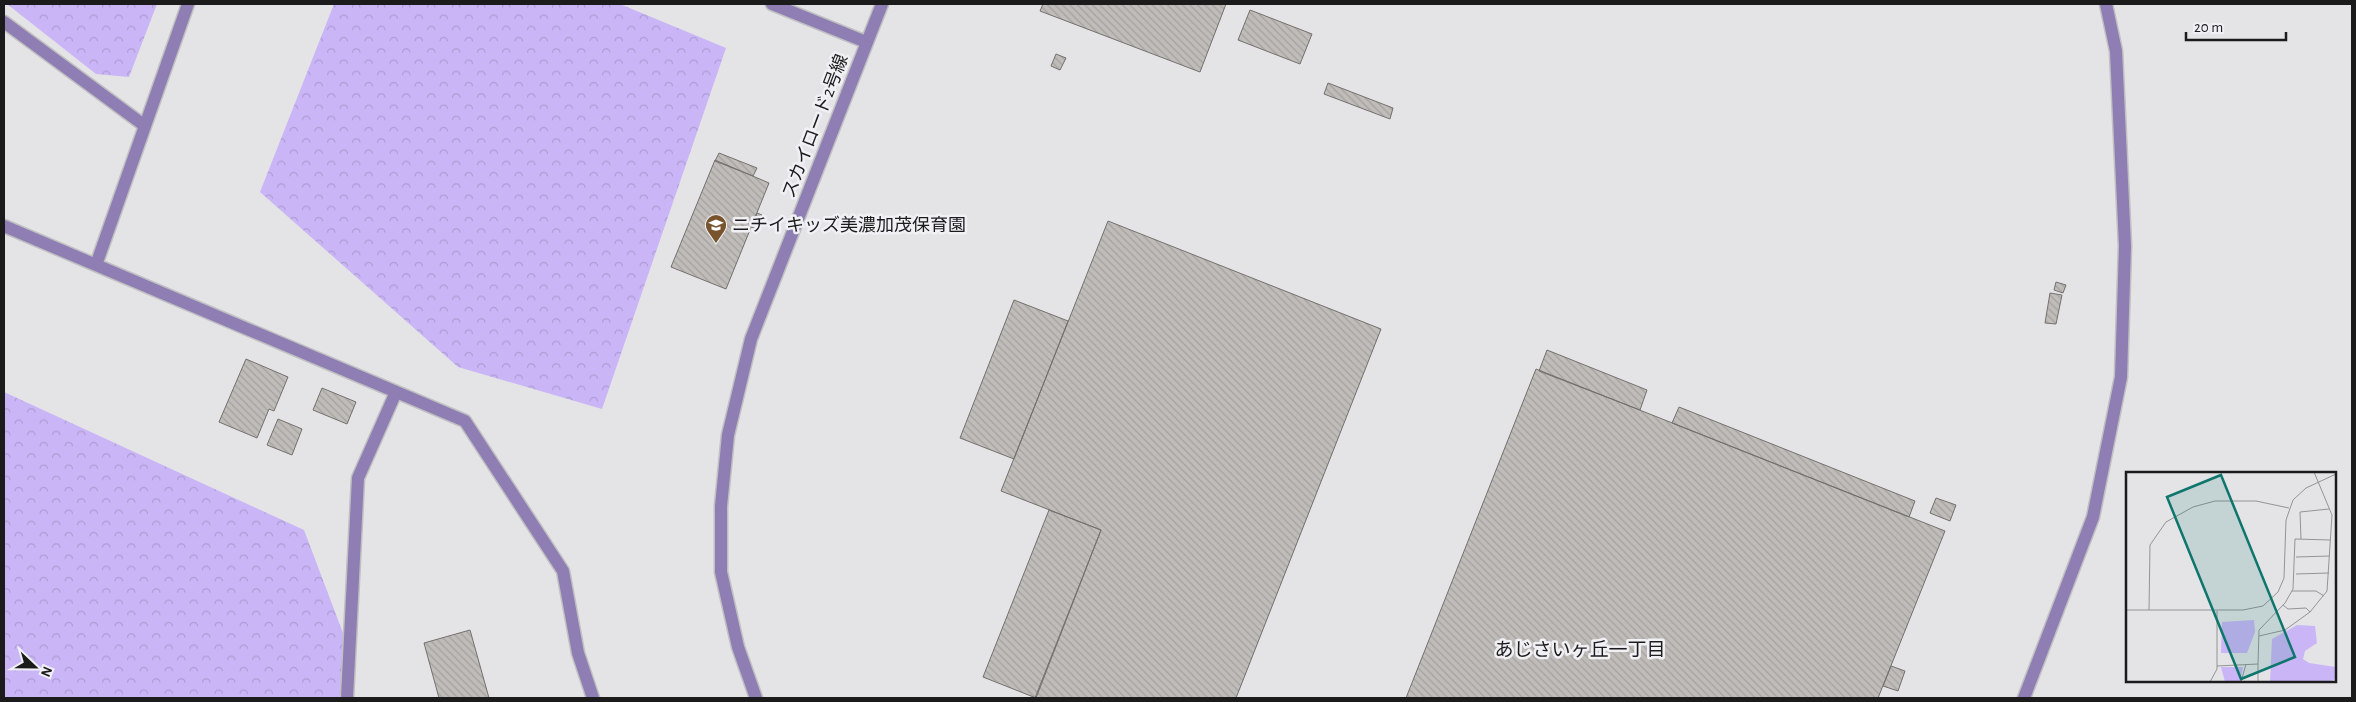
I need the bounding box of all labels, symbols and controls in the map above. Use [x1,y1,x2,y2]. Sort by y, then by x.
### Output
scale bar [2186,10,2286,42]
text: 20 m [2194,20,2223,35]
street label: スカイロード2号線 [778,51,852,201]
school or university icon: ニチイキッズ美濃加茂保育園 [704,213,728,244]
place label: ニチイキッズ美濃加茂保育園 [732,215,966,235]
inset map [2126,472,2336,682]
district label: あじさいヶ丘一丁目 [1494,640,1666,660]
north arrow [10,642,60,692]
text: N [38,664,54,679]

